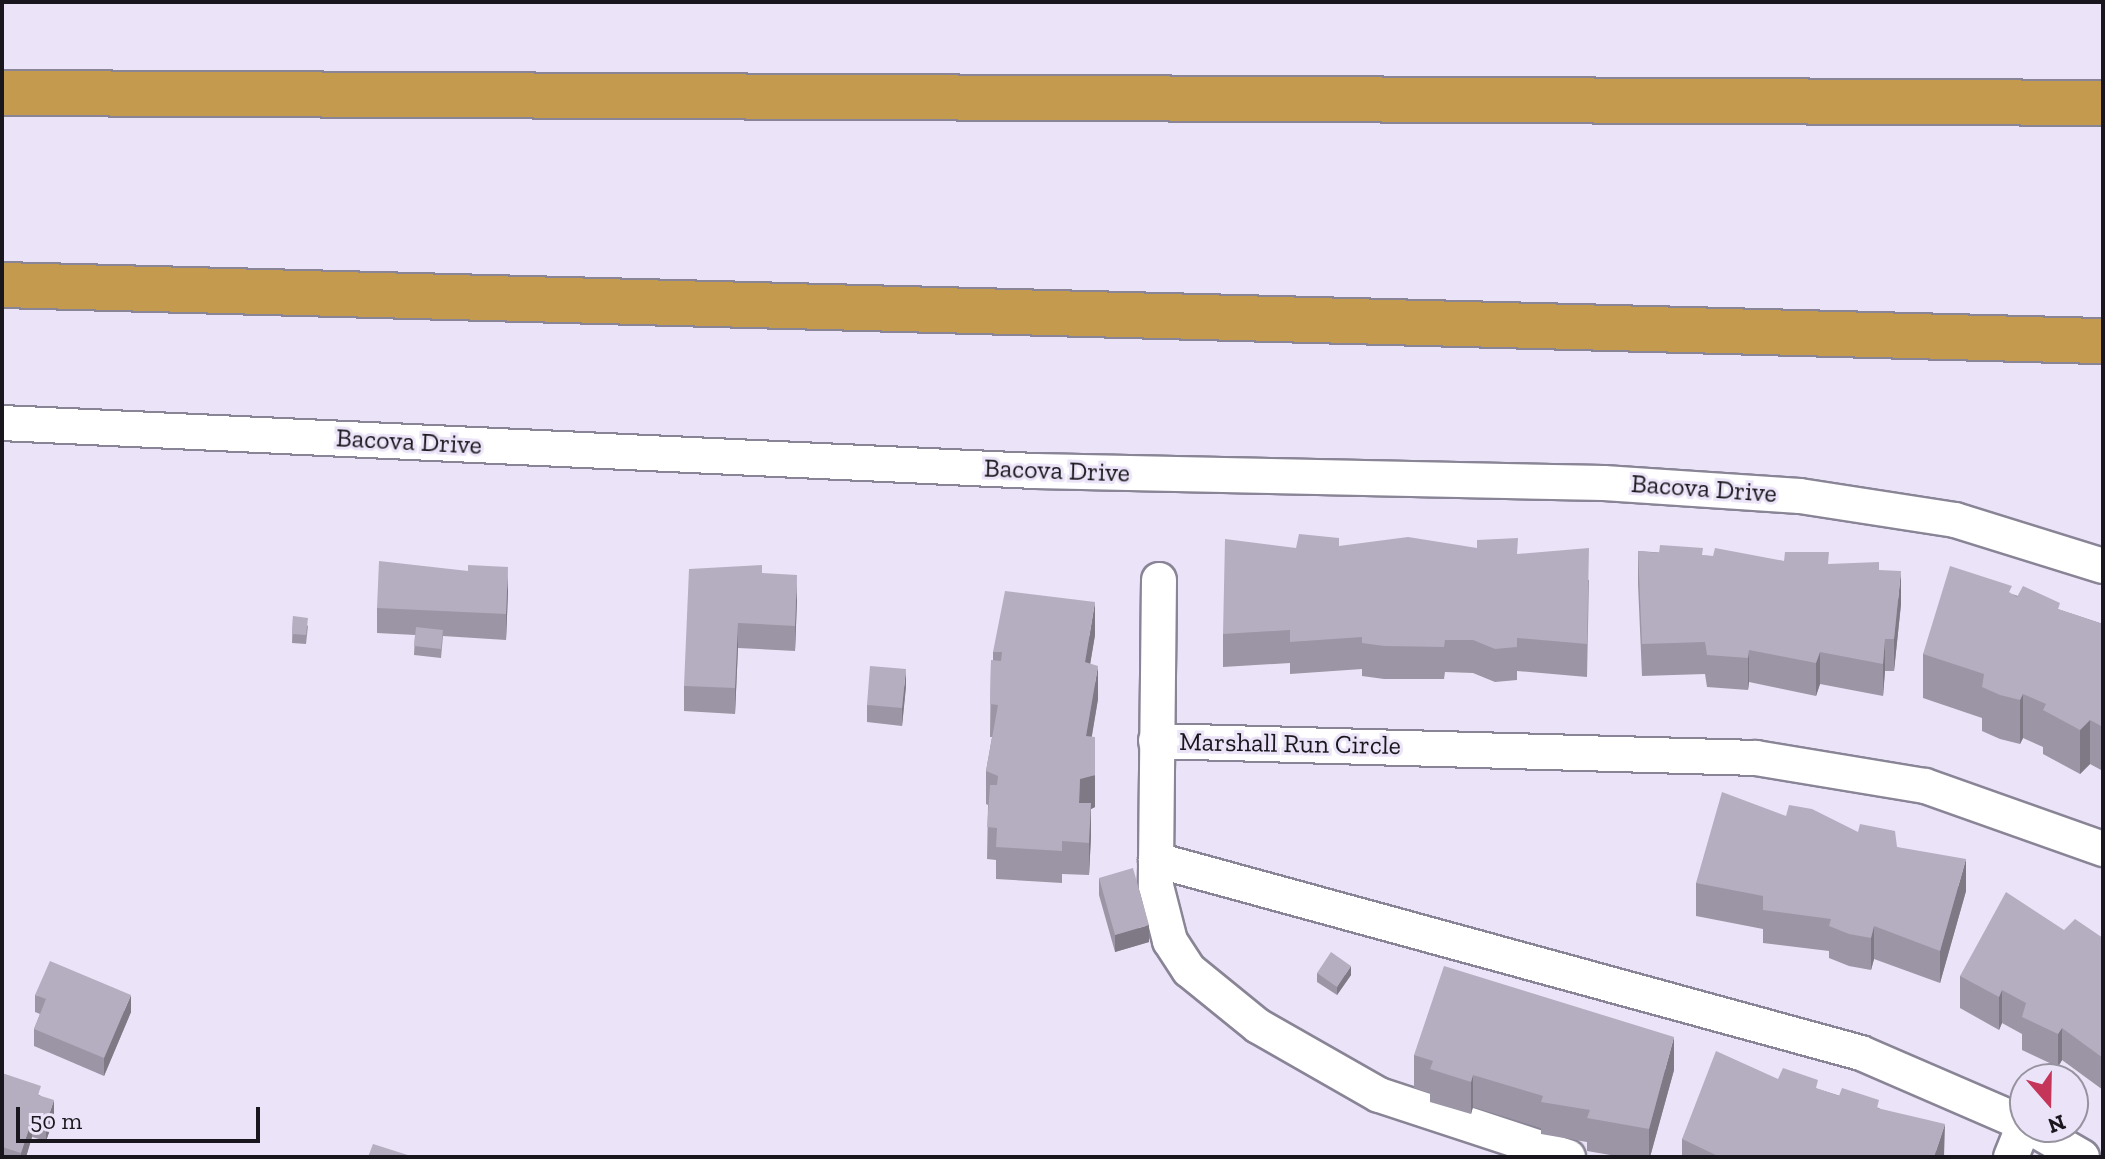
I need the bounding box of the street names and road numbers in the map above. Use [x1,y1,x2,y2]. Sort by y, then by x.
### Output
street label: Bacova Drive [335,423,483,461]
street label: Bacova Drive [983,453,1131,489]
street label: Bacova Drive [1630,468,1778,510]
street label: Marshall Run Circle [1179,726,1401,762]

